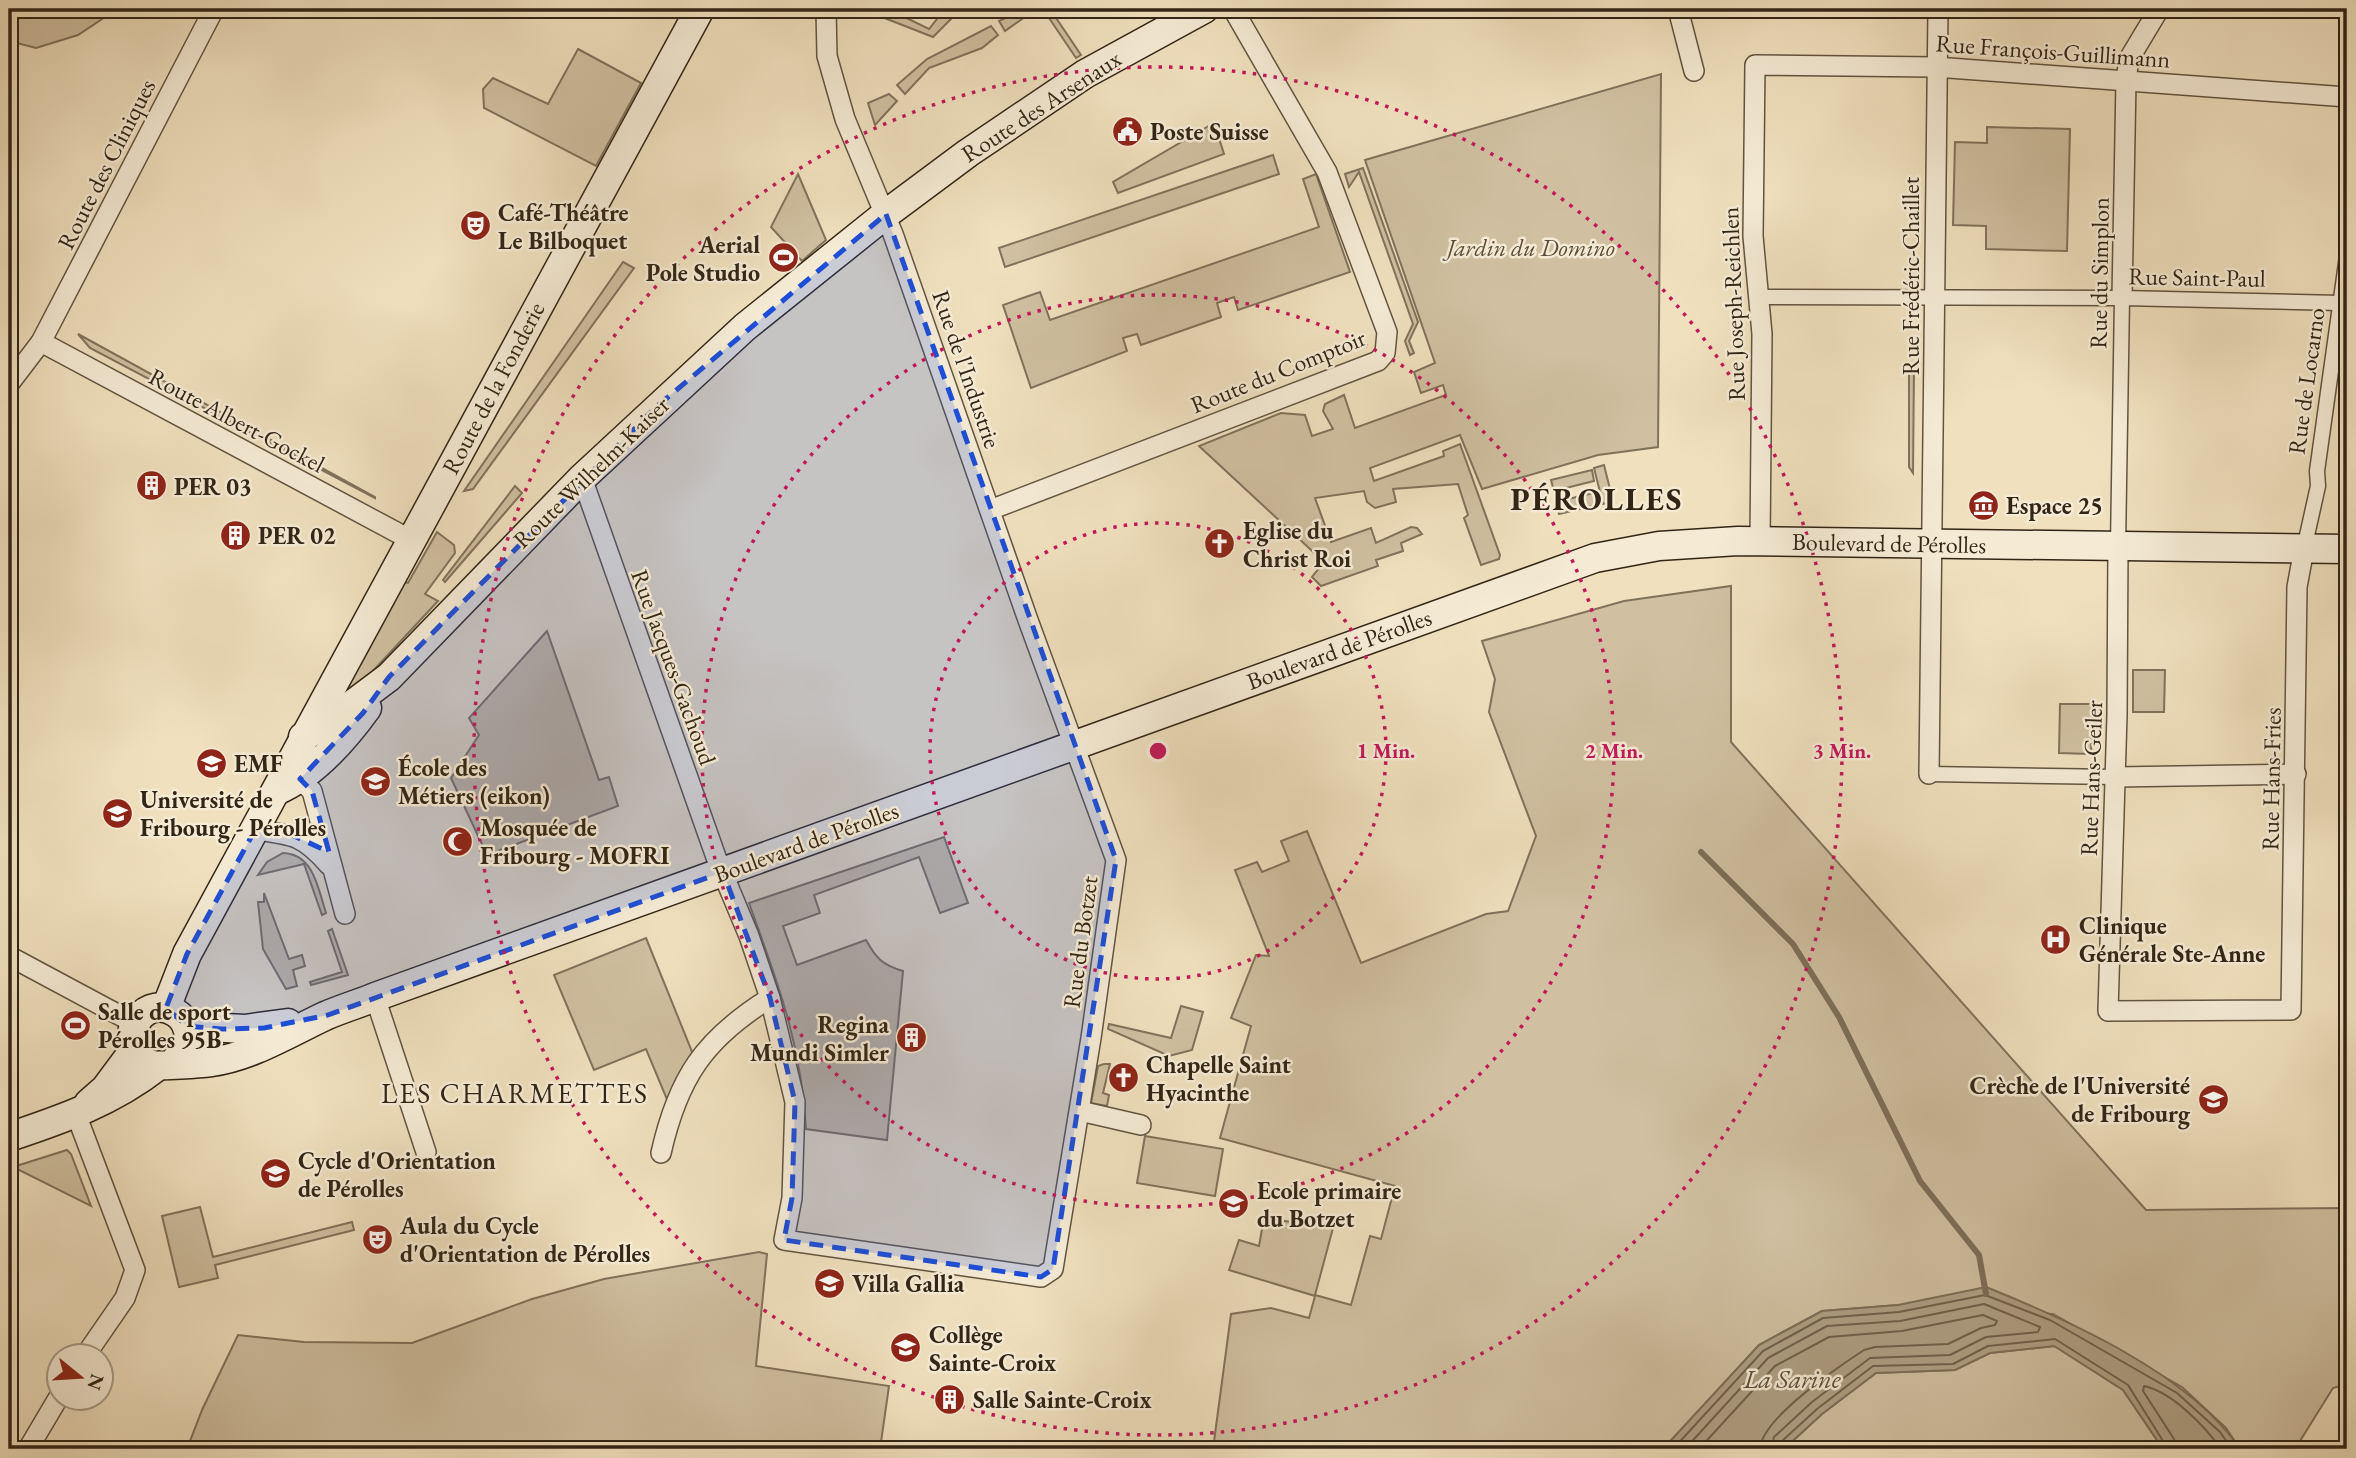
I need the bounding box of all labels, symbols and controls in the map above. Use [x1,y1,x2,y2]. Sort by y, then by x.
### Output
street label: Rue François-Guillimann [1935,27,2172,75]
street label: Route des Arsenaux [955,42,1127,169]
street label: Route des Cliniques [50,74,162,254]
public building icon: Poste Suisse [1110,114,1144,148]
place label: Poste Suisse [1150,116,1269,147]
street label: Rue Frédéric-Chaillet [1895,176,1926,375]
place label: Café-Théâtre Le Bilboquet [498,197,629,257]
street label: Rue du Simplon [2082,197,2116,349]
street label: Rue Joseph-Reichlen [1714,206,1752,402]
theatre icon: Café-Théâtre Le Bilboquet [458,209,492,243]
place label: Aerial Pole Studio [646,229,760,288]
park label: Jardin du Domino [1442,232,1615,263]
sports icon: Aerial Pole Studio [766,241,800,275]
street label: Rue Saint-Paul [2128,260,2266,294]
street label: Rue de l'Industrie [925,286,1009,452]
street label: Route de la Fonderie [435,297,551,479]
street label: Rue de Locarno [2280,306,2332,456]
street label: Route du Comptoir [1186,322,1370,420]
street label: Route Albert-Gockel [144,361,331,480]
street label: Route Wilhelm-Kaiser [506,389,676,555]
building icon: PER 03 [134,469,168,503]
place label: PER 03 [174,471,252,502]
district label: PÉROLLES [1510,478,1684,520]
museum icon: Espace 25 [1966,488,2000,522]
place label: Espace 25 [2006,490,2103,521]
place label: Eglise du Christ Roi [1243,515,1351,574]
building icon: PER 02 [218,518,252,552]
place label: PER 02 [258,520,336,551]
street label: Boulevard de Pérolles [1792,526,1986,560]
church icon: Eglise du Christ Roi [1203,527,1237,561]
street label: Rue Jacques-Gachoud [624,565,724,770]
street label: Boulevard de Pérolles [1242,601,1436,697]
street label: Rue Hans-Geiler [2073,700,2109,856]
street label: Rue Hans-Fries [2254,707,2288,851]
text: 1 Min. [1357,737,1415,764]
text: 2 Min. [1585,737,1643,764]
text: 3 Min. [1813,737,1871,764]
centre of rings [1146,739,1170,763]
school or university icon: EMF [194,746,228,780]
place label: EMF [234,748,283,779]
place label: École des Métiers (eikon) [398,752,550,811]
school or university icon: École des Métiers (eikon) [358,764,392,798]
place label: Université de Fribourg - Pérolles [140,784,326,844]
street label: Boulevard de Pérolles [709,794,903,890]
school or university icon: Université de Fribourg - Pérolles [100,796,134,830]
place label: Mosquée de Fribourg - MOFRI [480,812,670,872]
mosque icon: Mosquée de Fribourg - MOFRI [440,824,474,858]
street label: Rue du Botzet [1055,874,1105,1010]
place label: Clinique Générale Ste-Anne [2079,910,2265,969]
hospital icon: Clinique Générale Ste-Anne [2039,922,2073,956]
place label: Salle de sport Pérolles 95B [98,996,231,1055]
sports icon: Salle de sport Pérolles 95B [58,1008,92,1042]
place label: Regina Mundi Simler [750,1009,889,1068]
building icon: Regina Mundi Simler [895,1021,929,1055]
place label: Chapelle Saint Hyacinthe [1146,1049,1291,1109]
church icon: Chapelle Saint Hyacinthe [1106,1061,1140,1095]
place label: Crèche de l'Université de Fribourg [1969,1070,2191,1130]
district label: LES CHARMETTES [381,1075,649,1111]
school or university icon: Crèche de l'Université de Fribourg [2196,1082,2230,1116]
place label: Cycle d'Orientation de Pérolles [298,1145,496,1204]
school or university icon: Cycle d'Orientation de Pérolles [258,1157,292,1191]
place label: Ecole primaire du Botzet [1257,1175,1401,1234]
school or university icon: Ecole primaire du Botzet [1217,1187,1251,1221]
place label: Aula du Cycle d'Orientation de Pérolles [399,1210,650,1269]
theatre icon: Aula du Cycle d'Orientation de Pérolles [360,1222,394,1256]
school or university icon: Villa Gallia [812,1266,846,1300]
place label: Villa Gallia [852,1268,965,1299]
place label: Collège Sainte-Croix [929,1319,1056,1378]
school or university icon: Collège Sainte-Croix [889,1331,923,1365]
north arrow [46,1342,116,1412]
water label: La Sarine [1742,1362,1842,1396]
text: N [81,1371,110,1394]
building icon: Salle Sainte-Croix [933,1382,967,1416]
place label: Salle Sainte-Croix [973,1384,1152,1415]

